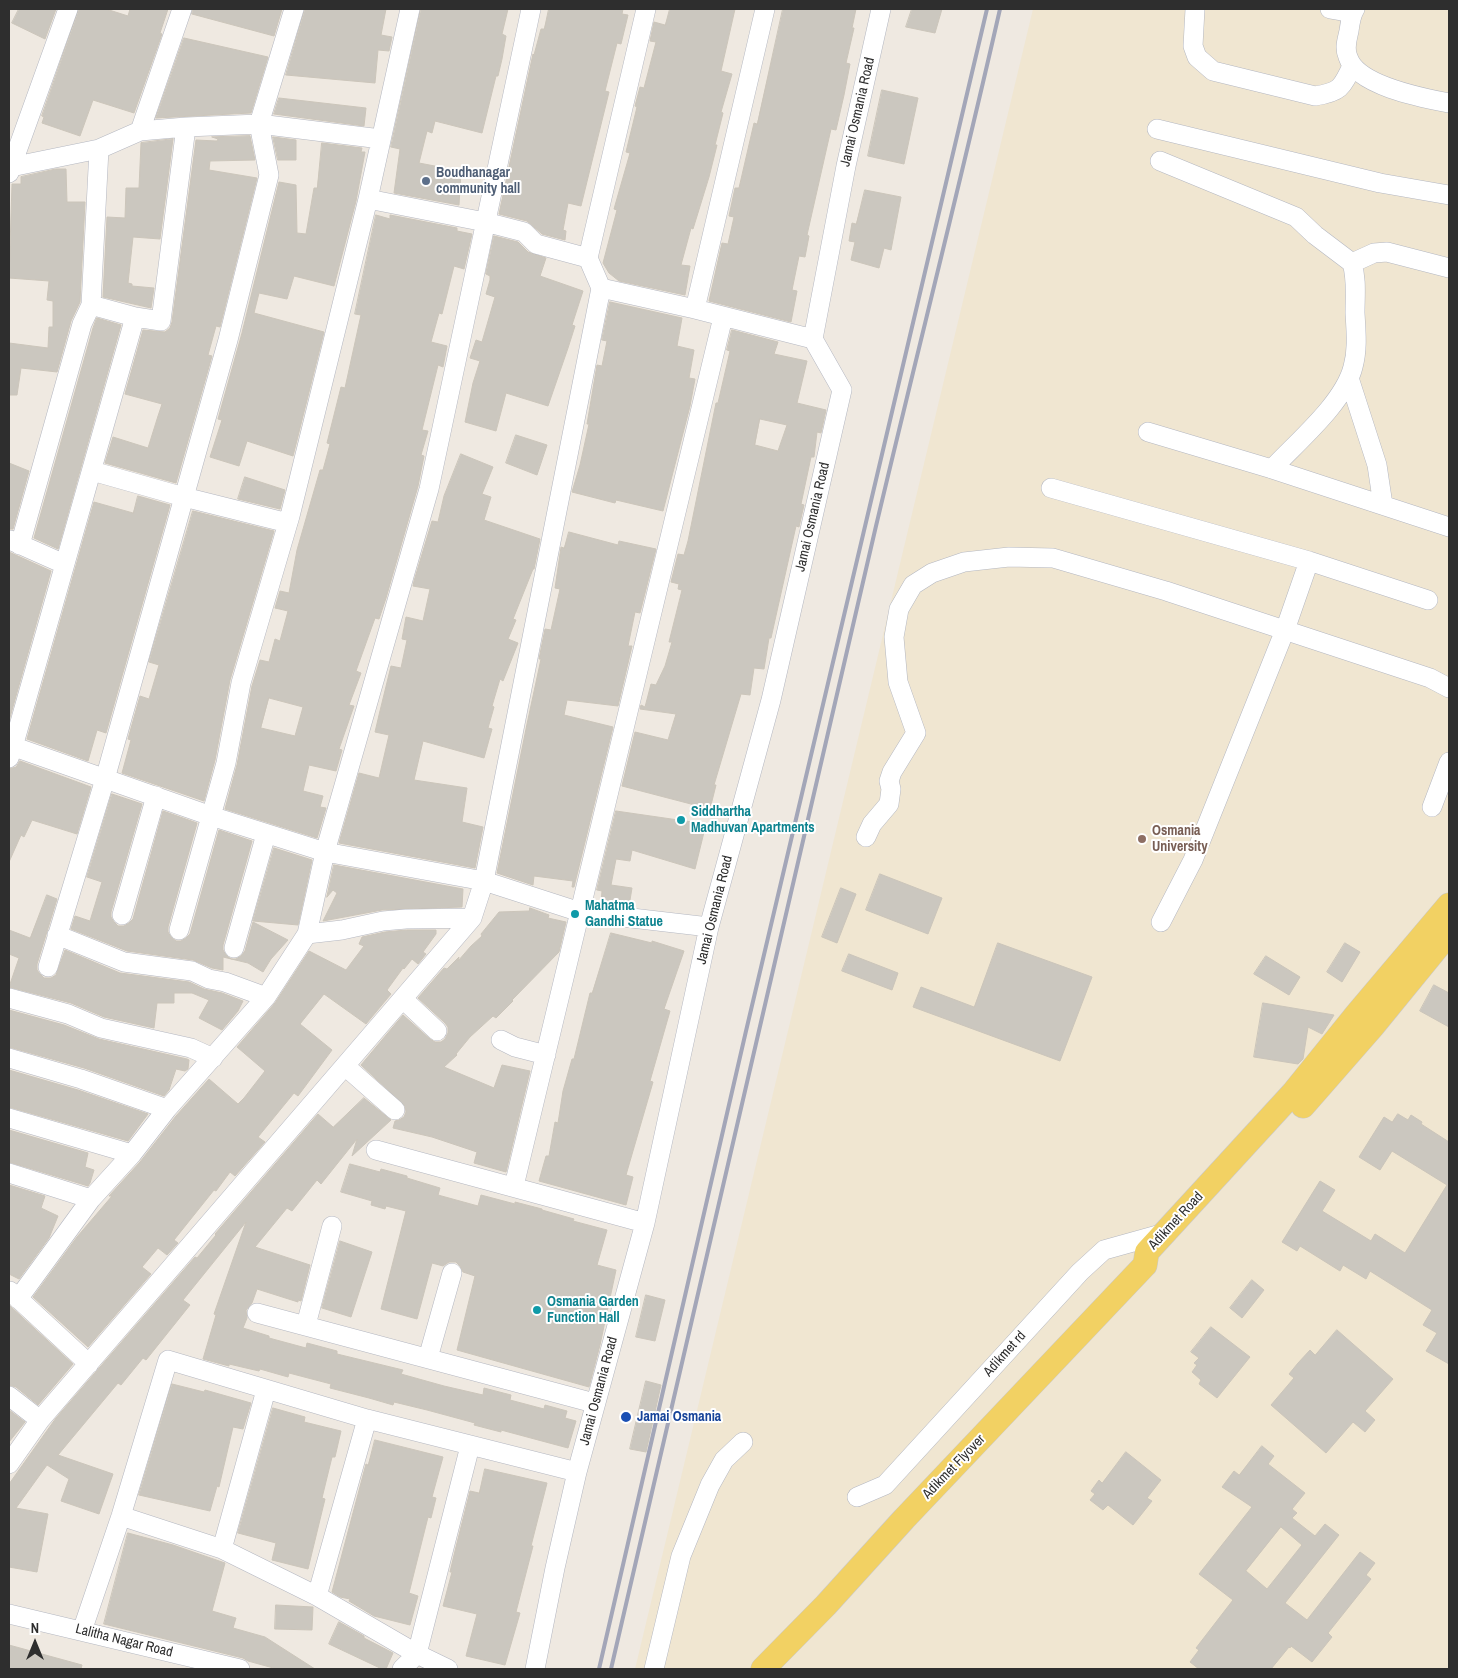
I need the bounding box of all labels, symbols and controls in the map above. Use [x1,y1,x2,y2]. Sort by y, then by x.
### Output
street label: Jamai Osmania Road [837,56,879,168]
place label: Boudhanagar community hall [436,165,520,198]
marker: Boudhanagar community hall [420,175,432,187]
street label: Jamai Osmania Road [792,461,834,573]
place label: Siddhartha Madhuvan Apartments [691,804,815,836]
marker: Siddhartha Madhuvan Apartments [675,814,687,826]
place label: Osmania University [1152,823,1208,856]
marker: Osmania University [1136,833,1148,845]
street label: Jamai Osmania Road [693,854,737,966]
place label: Mahatma Gandhi Statue [585,898,663,930]
marker: Mahatma Gandhi Statue [569,908,581,920]
street label: Adikmet Road [1145,1189,1207,1253]
place label: Osmania Garden Function Hall [547,1294,639,1326]
marker: Osmania Garden Function Hall [531,1304,543,1316]
street label: Adikmet rd [980,1328,1030,1380]
street label: Jamai Osmania Road [576,1335,622,1447]
place label: Jamai Osmania [637,1409,721,1425]
marker: Jamai Osmania [619,1410,633,1424]
street label: Adikmet Flyover [919,1431,989,1503]
north arrow [10,1618,60,1668]
text: N [31,1619,39,1637]
street label: Lalitha Nagar Road [74,1621,174,1661]

